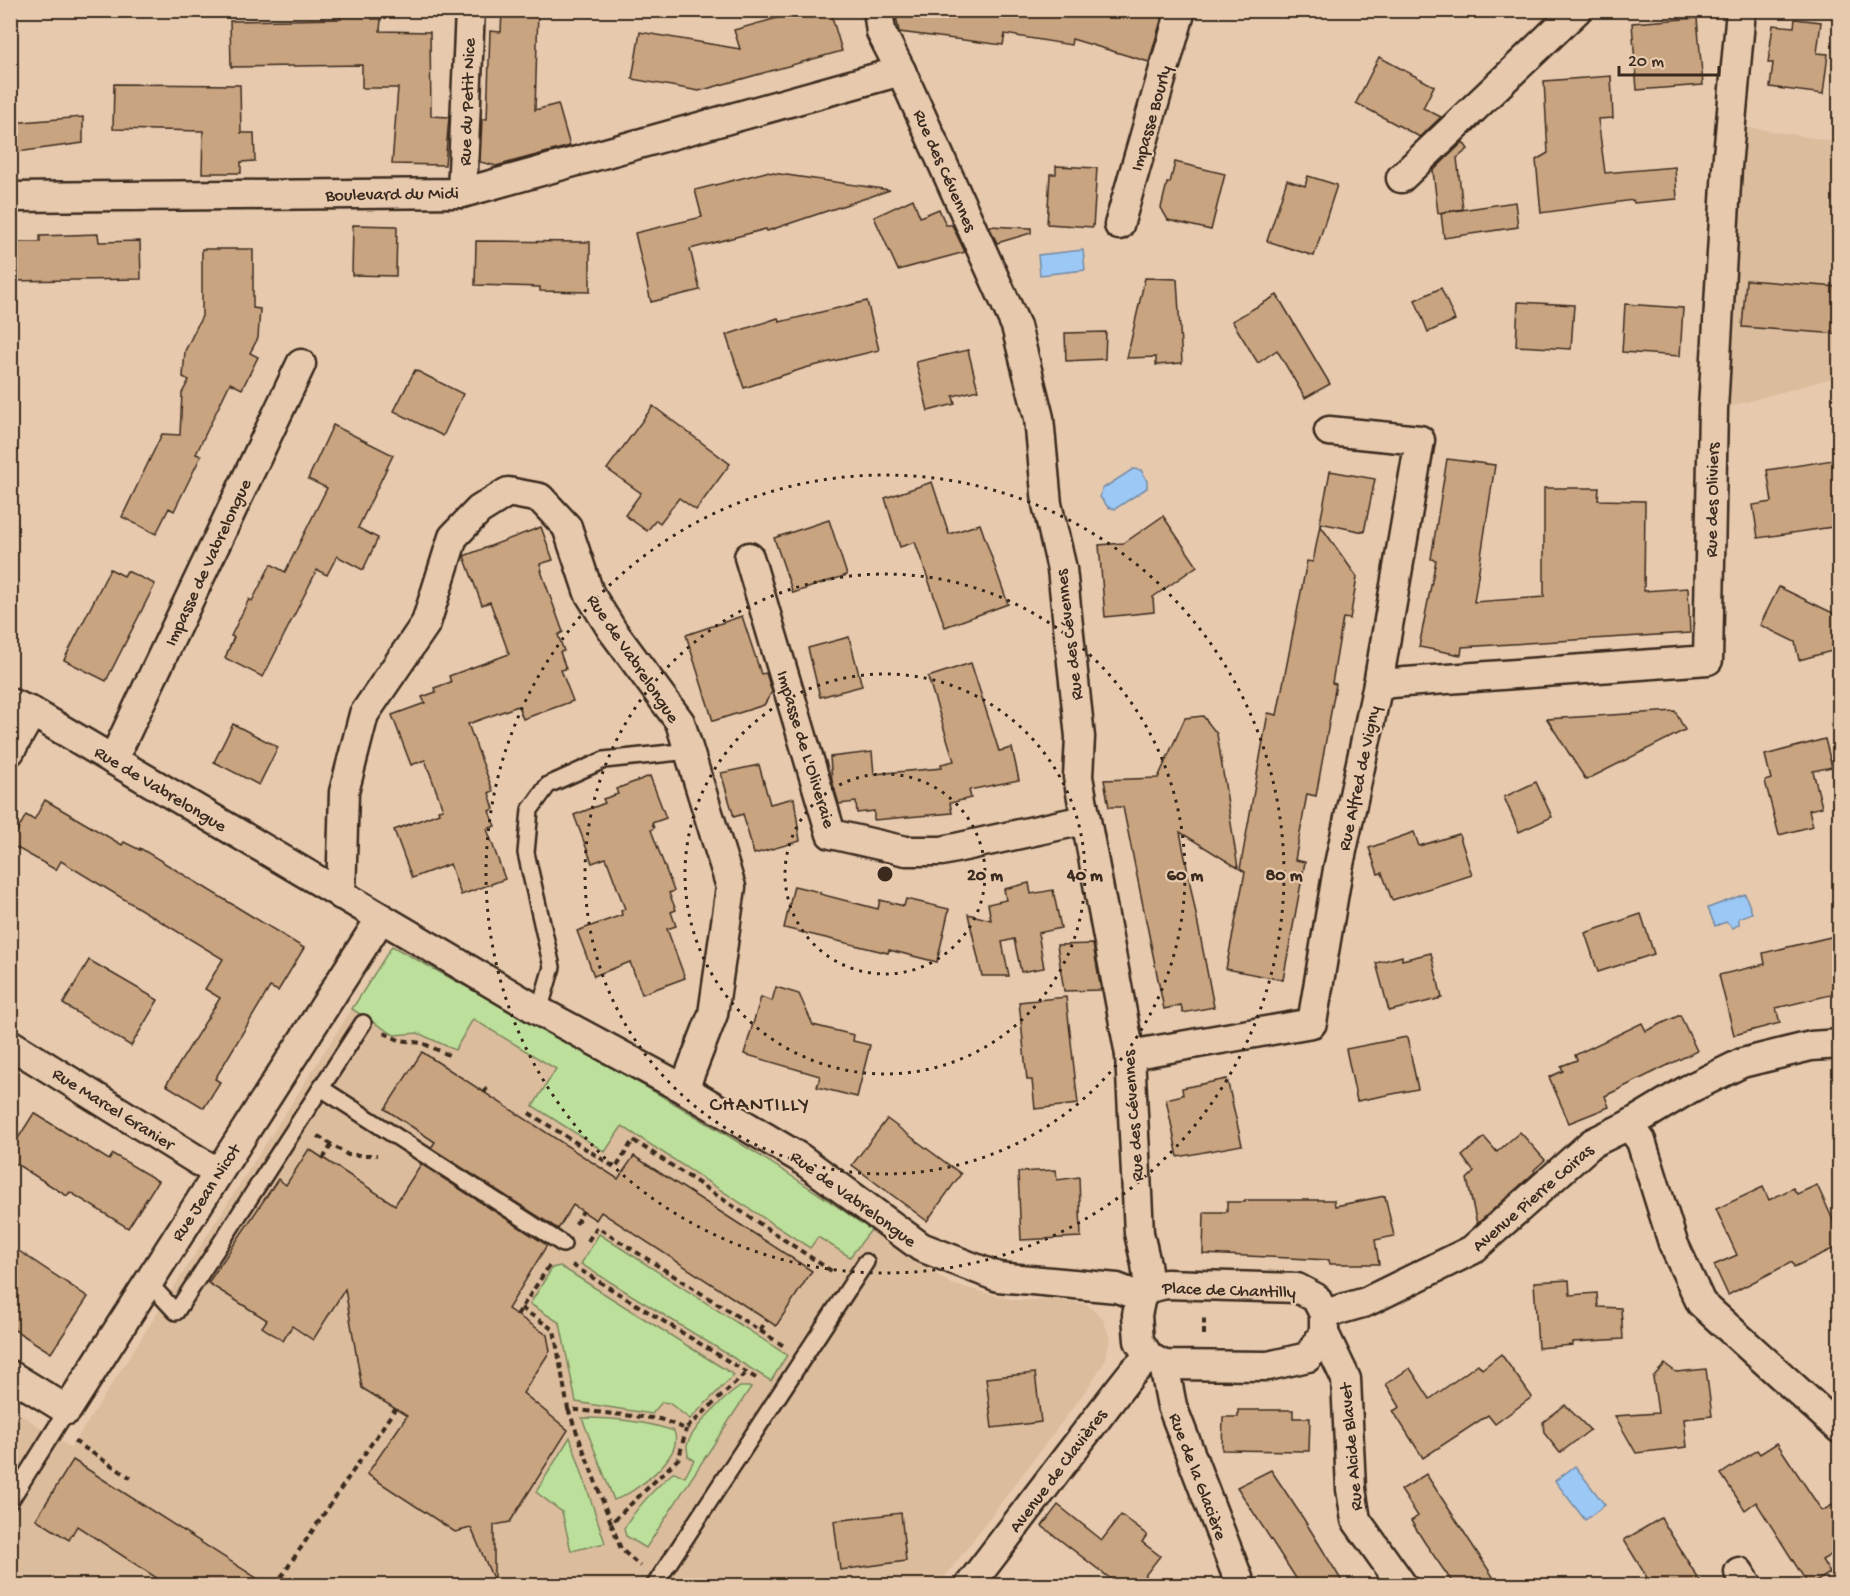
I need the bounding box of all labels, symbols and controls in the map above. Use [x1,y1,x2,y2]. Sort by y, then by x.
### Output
street label: Rue du Petit Nice [456,37,481,166]
scale bar [1619,39,1720,77]
text: 20 m [1628,52,1664,73]
street label: Impasse Bourly [1127,63,1178,174]
street label: Rue des Cévennes [907,107,981,237]
street label: Boulevard du Midi [324,184,459,207]
street label: Rue des Oliviers [1702,441,1725,558]
street label: Impasse de Vabrelongue [161,476,258,650]
street label: Rue des Cévennes [1052,567,1089,701]
street label: Rue de Vabrelongue [581,591,683,728]
street label: Impasse de L'Oliveraie [771,668,839,832]
street label: Rue Alfred de Vigny [1335,704,1386,853]
street label: Rue de Vabrelongue [90,742,230,838]
centre of rings [875,864,895,884]
text: 20 m [967,866,1003,887]
text: 40 m [1066,866,1103,887]
text: 60 m [1167,866,1203,887]
text: 80 m [1265,866,1303,887]
street label: Rue des Cévennes [1119,1048,1150,1182]
street label: Rue Marcel Granier [48,1064,179,1157]
district label: CHANTILLY [709,1094,811,1119]
street label: Rue Jean Nicot [168,1139,247,1246]
street label: Avenue Pierre Coiras [1469,1140,1600,1257]
street label: Rue de Vabrelongue [785,1147,920,1253]
street label: Place de Chantilly [1161,1279,1296,1304]
street label: Rue Alcide Blavet [1336,1381,1369,1511]
street label: Avenue de Clavières [1006,1404,1113,1538]
street label: Rue de la Glacière [1163,1411,1231,1544]

